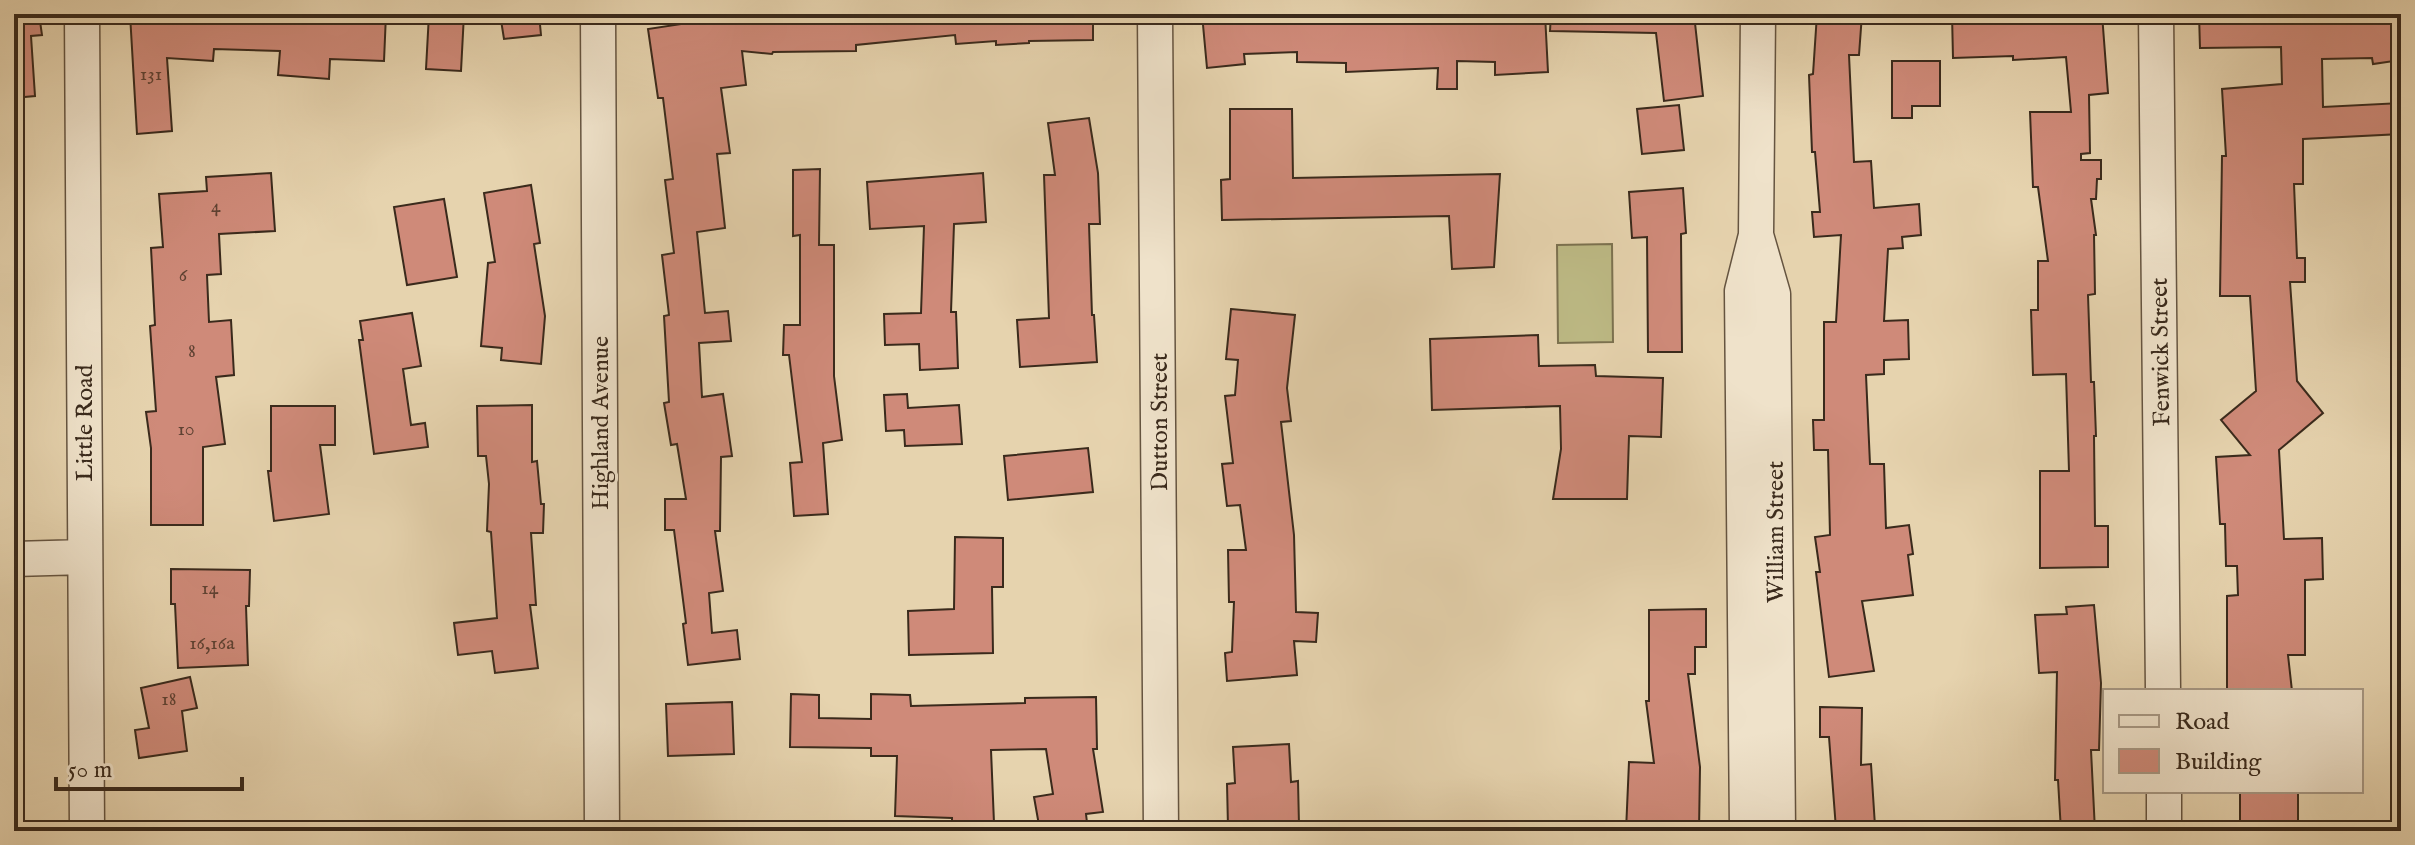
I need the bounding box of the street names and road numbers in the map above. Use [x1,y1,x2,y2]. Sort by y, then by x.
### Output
street label: Fenwick Street [2145,277,2178,427]
street label: Highland Avenue [586,336,617,510]
street label: Dutton Street [1145,353,1176,491]
street label: Little Road [70,364,101,481]
street label: William Street [1761,461,1792,603]

